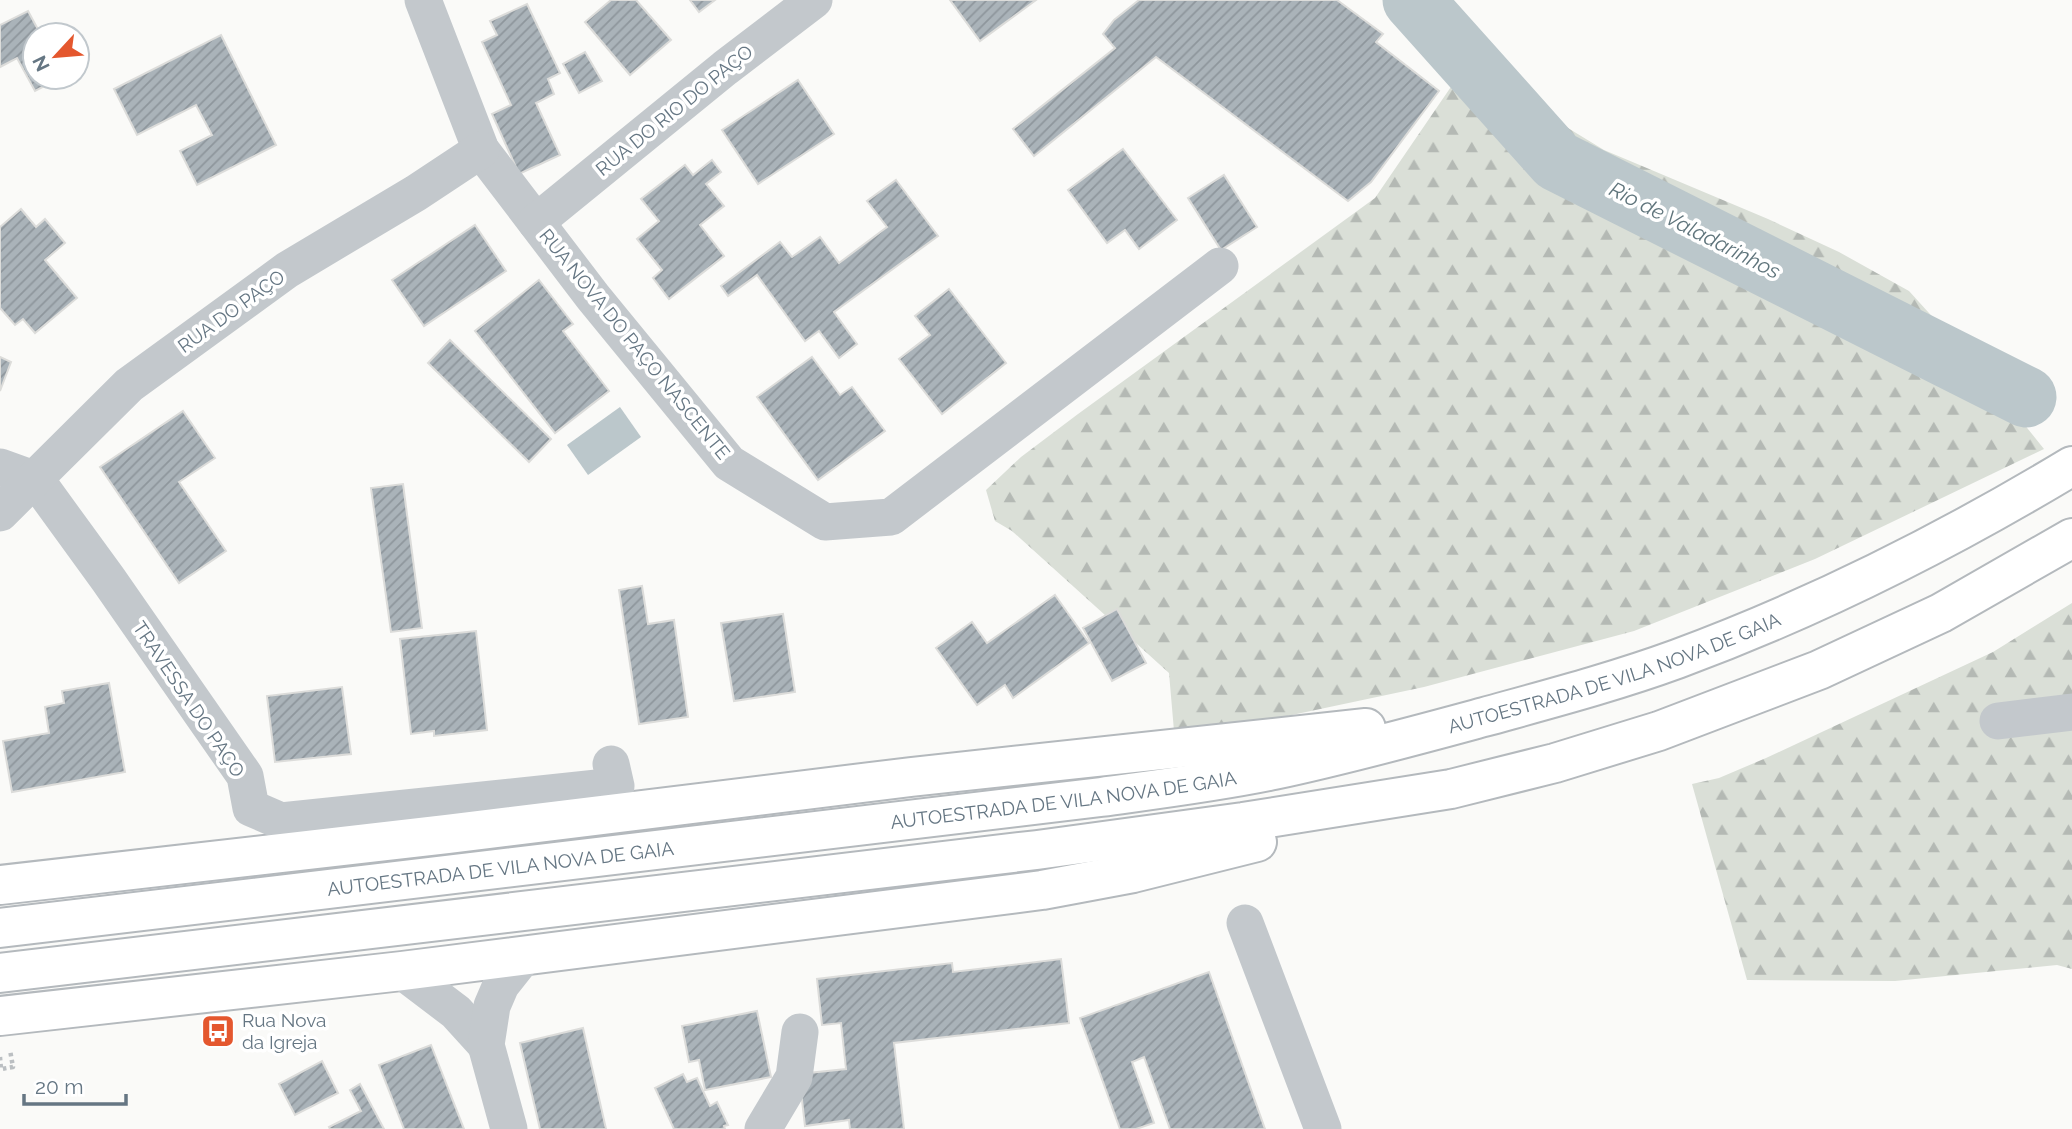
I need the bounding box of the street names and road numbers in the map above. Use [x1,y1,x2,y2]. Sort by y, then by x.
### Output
street label: RUA DO RIO DO PAÇO [591,40,757,180]
street label: RUA NOVA DO PAÇO NASCENTE [535,224,735,464]
street label: RUA DO PAÇO [173,265,289,357]
street label: AUTOESTRADA DE VILA NOVA DE GAIA [1445,608,1784,737]
street label: TRAVESSA DO PAÇO [129,617,249,781]
street label: AUTOESTRADA DE VILA NOVA DE GAIA [889,766,1238,833]
street label: AUTOESTRADA DE VILA NOVA DE GAIA [326,837,675,900]

